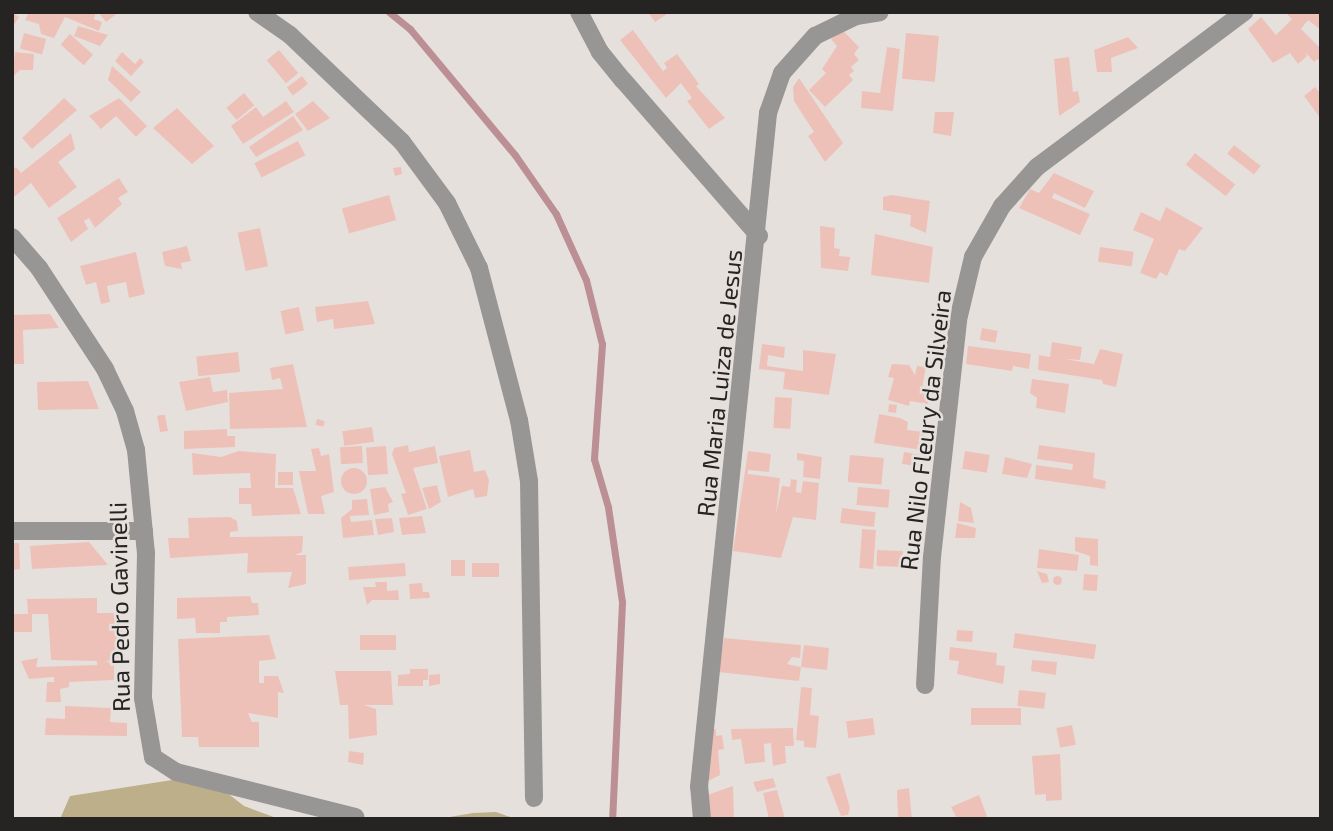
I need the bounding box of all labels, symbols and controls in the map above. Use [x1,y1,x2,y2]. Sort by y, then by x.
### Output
street label: Rua Maria Luiza de Jesus [691,248,747,518]
street label: Rua Nilo Fleury da Silveira [893,288,957,572]
street label: Rua Pedro Gavinelli [103,502,135,712]

